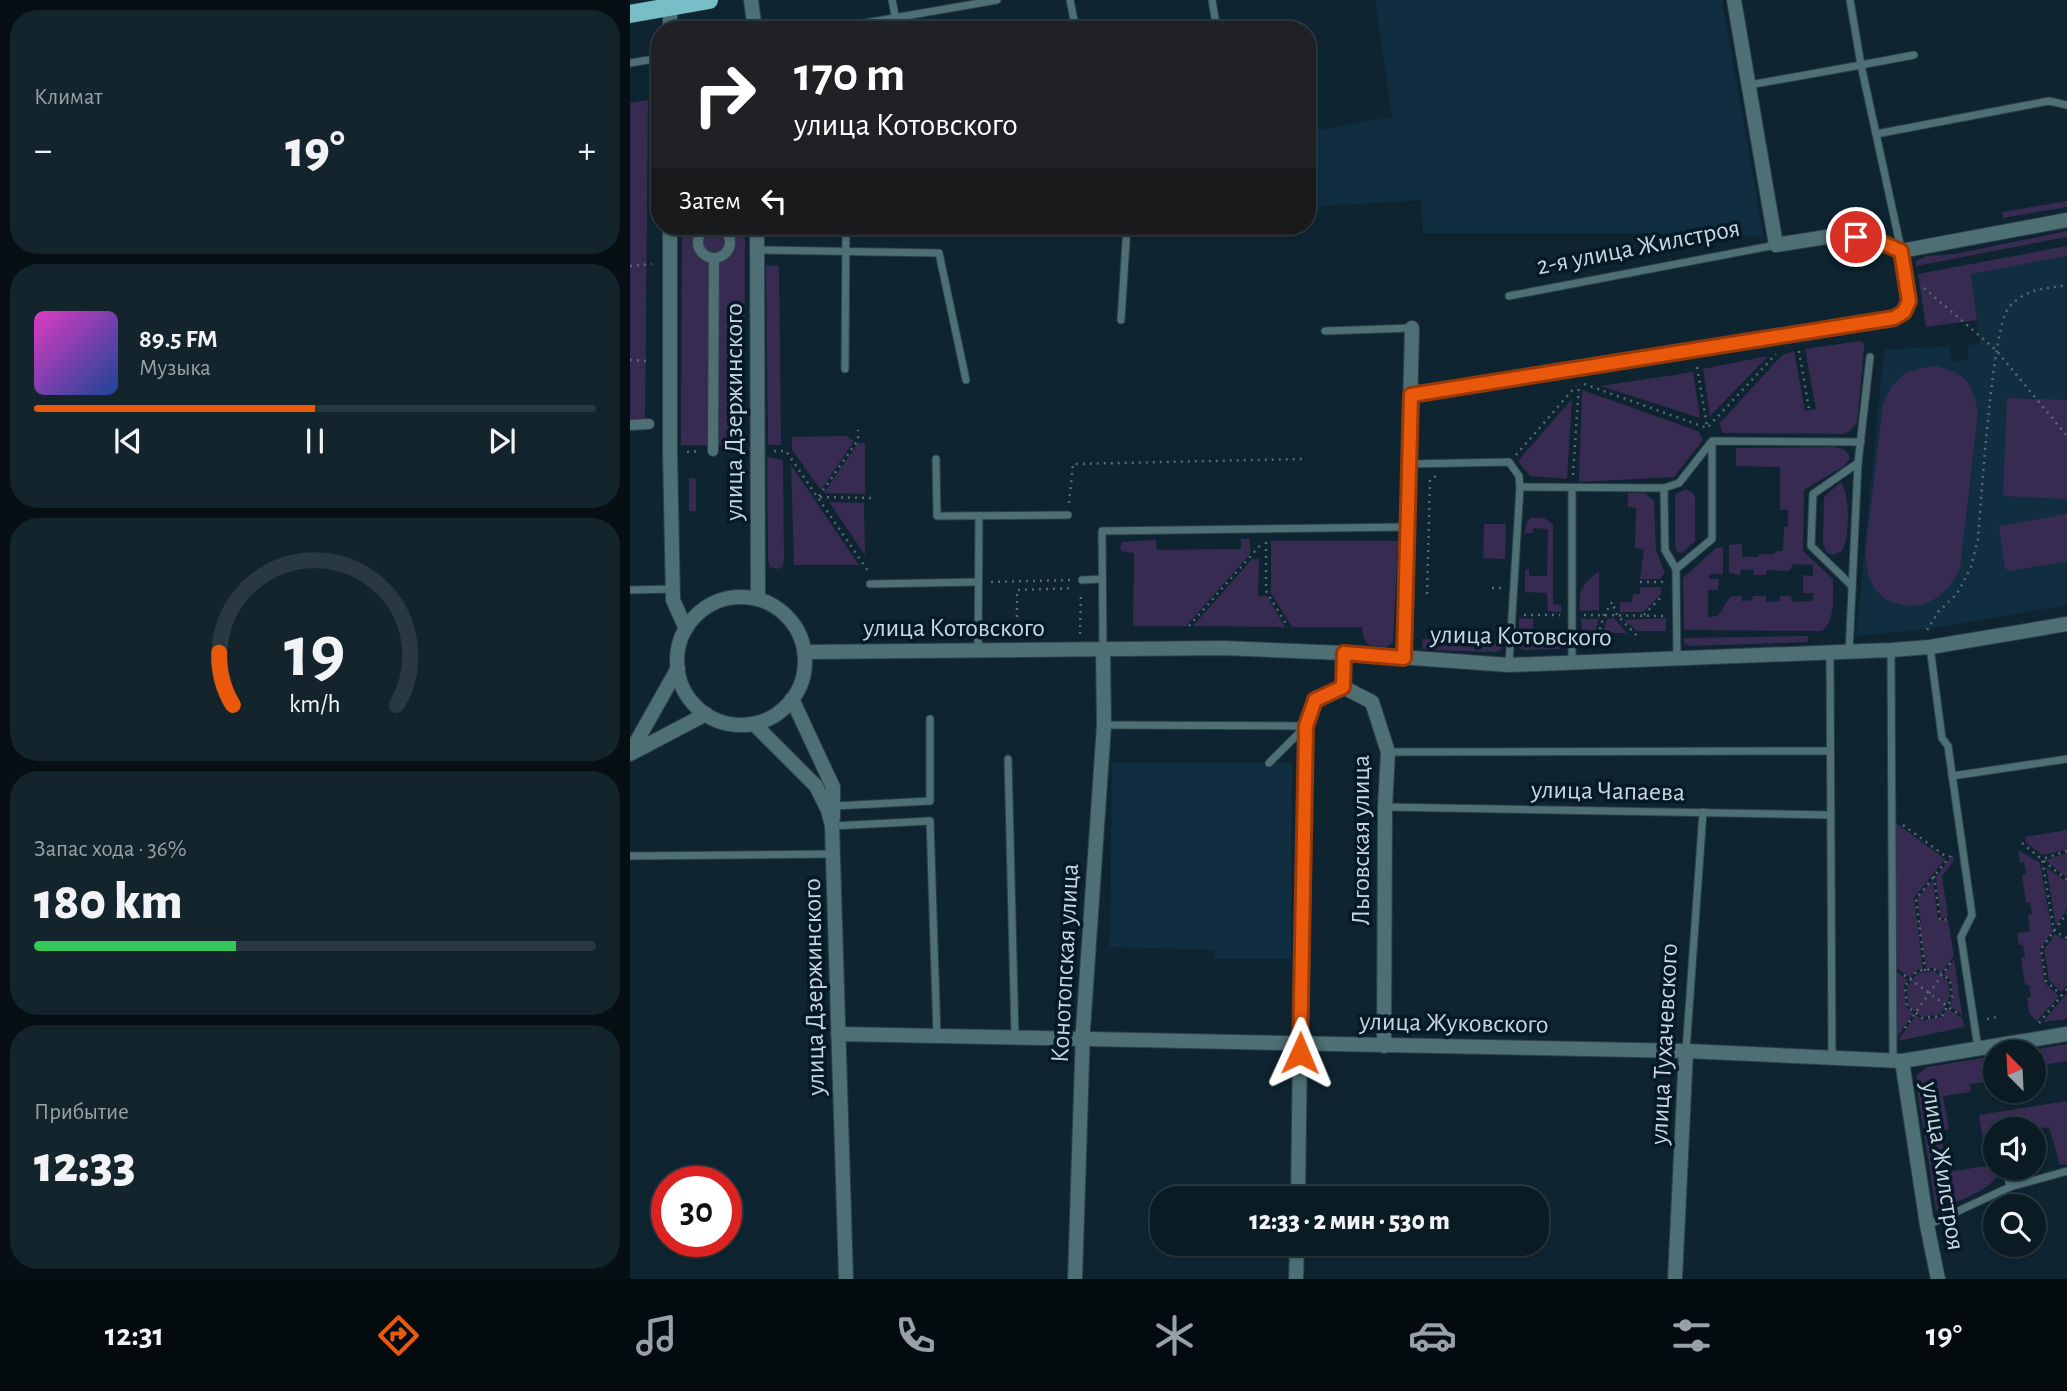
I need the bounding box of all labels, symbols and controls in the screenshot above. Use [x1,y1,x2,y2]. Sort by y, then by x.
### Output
icon: right [679,49,770,140]
text: 170 m [794,51,905,100]
text: Климат [34,86,103,109]
text: улица Котовского [794,109,1018,141]
text: 19° [285,124,345,176]
text: − [34,132,52,170]
text: + [578,132,596,170]
icon: left [755,182,793,220]
text: Затем [679,188,741,214]
pin [1826,207,1886,267]
street label: 2-я улица Жилстроя [1534,215,1742,279]
icon: arrive [1837,218,1875,256]
street label: улица Дзержинского [721,303,747,522]
text: 89.5 FM [139,326,218,352]
text: Музыка [139,357,211,380]
icon: previous [109,422,147,460]
icon: pause [296,422,334,460]
icon: next [483,422,521,460]
street label: улица Котовского [862,615,1045,641]
text: 19 [284,618,346,691]
street label: улица Котовского [1429,621,1612,651]
text: km/h [289,692,341,717]
street label: Льговская улица [1348,755,1374,925]
street label: улица Чапаева [1530,777,1685,805]
text: Запас хода · 36% [34,838,187,861]
street label: Конотопская улица [1047,863,1083,1063]
text: 180 km [34,876,183,928]
street label: улица Дзержинского [799,878,829,1097]
street label: улица Тухачевского [1646,943,1682,1147]
street label: улица Жуковского [1358,1008,1549,1038]
position arrow [1263,1016,1337,1090]
north arrow [1983,1040,2046,1102]
map controls [1983,1040,2046,1257]
street label: улица Жилстроя [1917,1079,1969,1252]
text: Прибытие [34,1101,129,1124]
button: sound [1983,1117,2046,1180]
text: 12:33 [34,1139,136,1191]
speed limit sign: 30 [651,1166,742,1257]
button: search [1983,1194,2046,1257]
text: 12:33 · 2 мин · 530 m [1249,1208,1450,1234]
icon: directions [374,1311,423,1360]
icon: music [632,1311,681,1360]
icon: phone [891,1311,940,1360]
icon: climate [1150,1311,1199,1360]
icon: car [1408,1311,1457,1360]
icon: filters [1667,1311,1716,1360]
text: 12:31 [105,1319,164,1351]
text: 19° [1926,1319,1962,1351]

